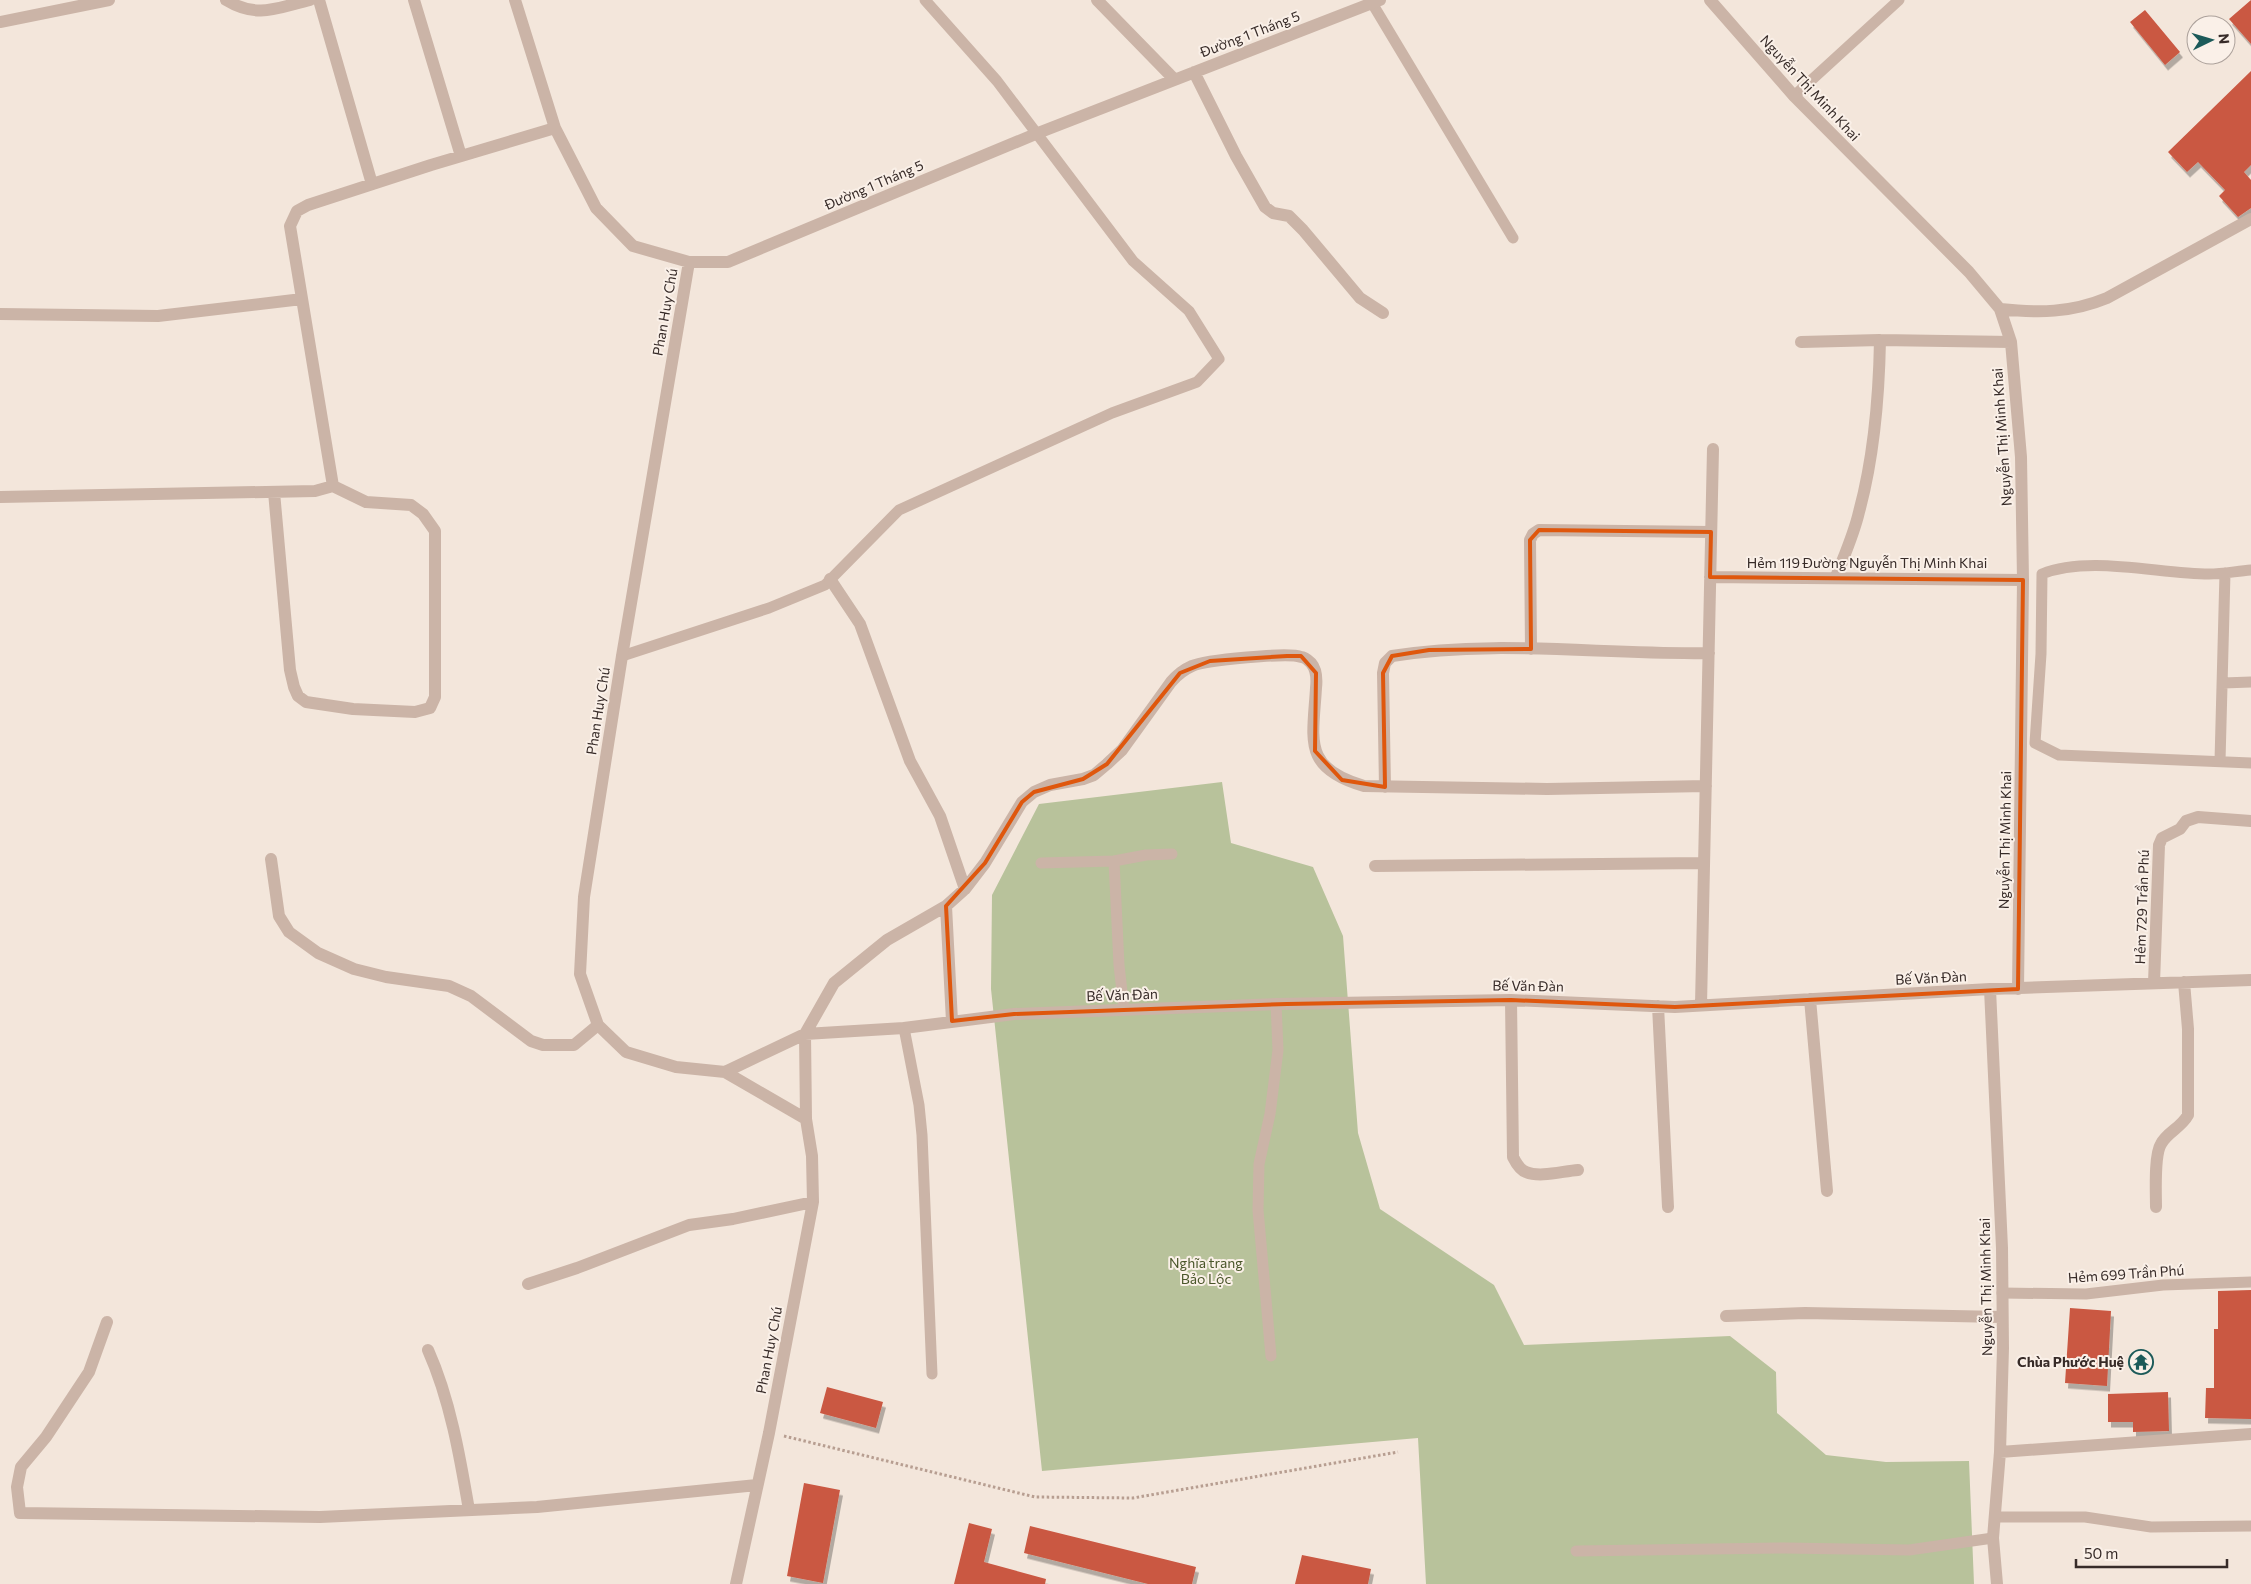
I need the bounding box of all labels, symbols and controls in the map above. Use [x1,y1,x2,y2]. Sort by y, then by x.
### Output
street label: Đường 1 Tháng 5 [1197,7,1302,61]
north arrow [2186,15,2236,65]
street label: Nguyễn Thị Minh Khai [1757,31,1864,144]
text: N [2216,33,2233,45]
street label: Đường 1 Tháng 5 [821,156,926,213]
street label: Phan Huy Chú [648,267,681,357]
street label: Nguyễn Thị Minh Khai [1988,367,2015,507]
street label: Hẻm 119 Đường Nguyễn Thị Minh Khai [1747,554,1987,571]
street label: Phan Huy Chú [582,666,613,756]
street label: Nguyễn Thị Minh Khai [1995,771,2014,909]
street label: Hẻm 729 Trần Phú [2131,849,2152,965]
street label: Bế Văn Đàn [1895,967,1967,988]
street label: Bế Văn Đàn [1492,976,1564,995]
street label: Bế Văn Đàn [1086,985,1158,1004]
street label: Nguyễn Thị Minh Khai [1976,1218,1995,1356]
park label: Nghĩa trang Bảo Lộc [1169,1254,1243,1287]
street label: Hẻm 699 Trần Phú [2067,1261,2185,1286]
street label: Phan Huy Chú [752,1305,785,1395]
temple icon: Chùa Phước Huệ [2128,1349,2154,1375]
place label: Chùa Phước Huệ [2017,1353,2124,1370]
scale bar [2076,1536,2227,1568]
text: 50 m [2084,1544,2118,1562]

